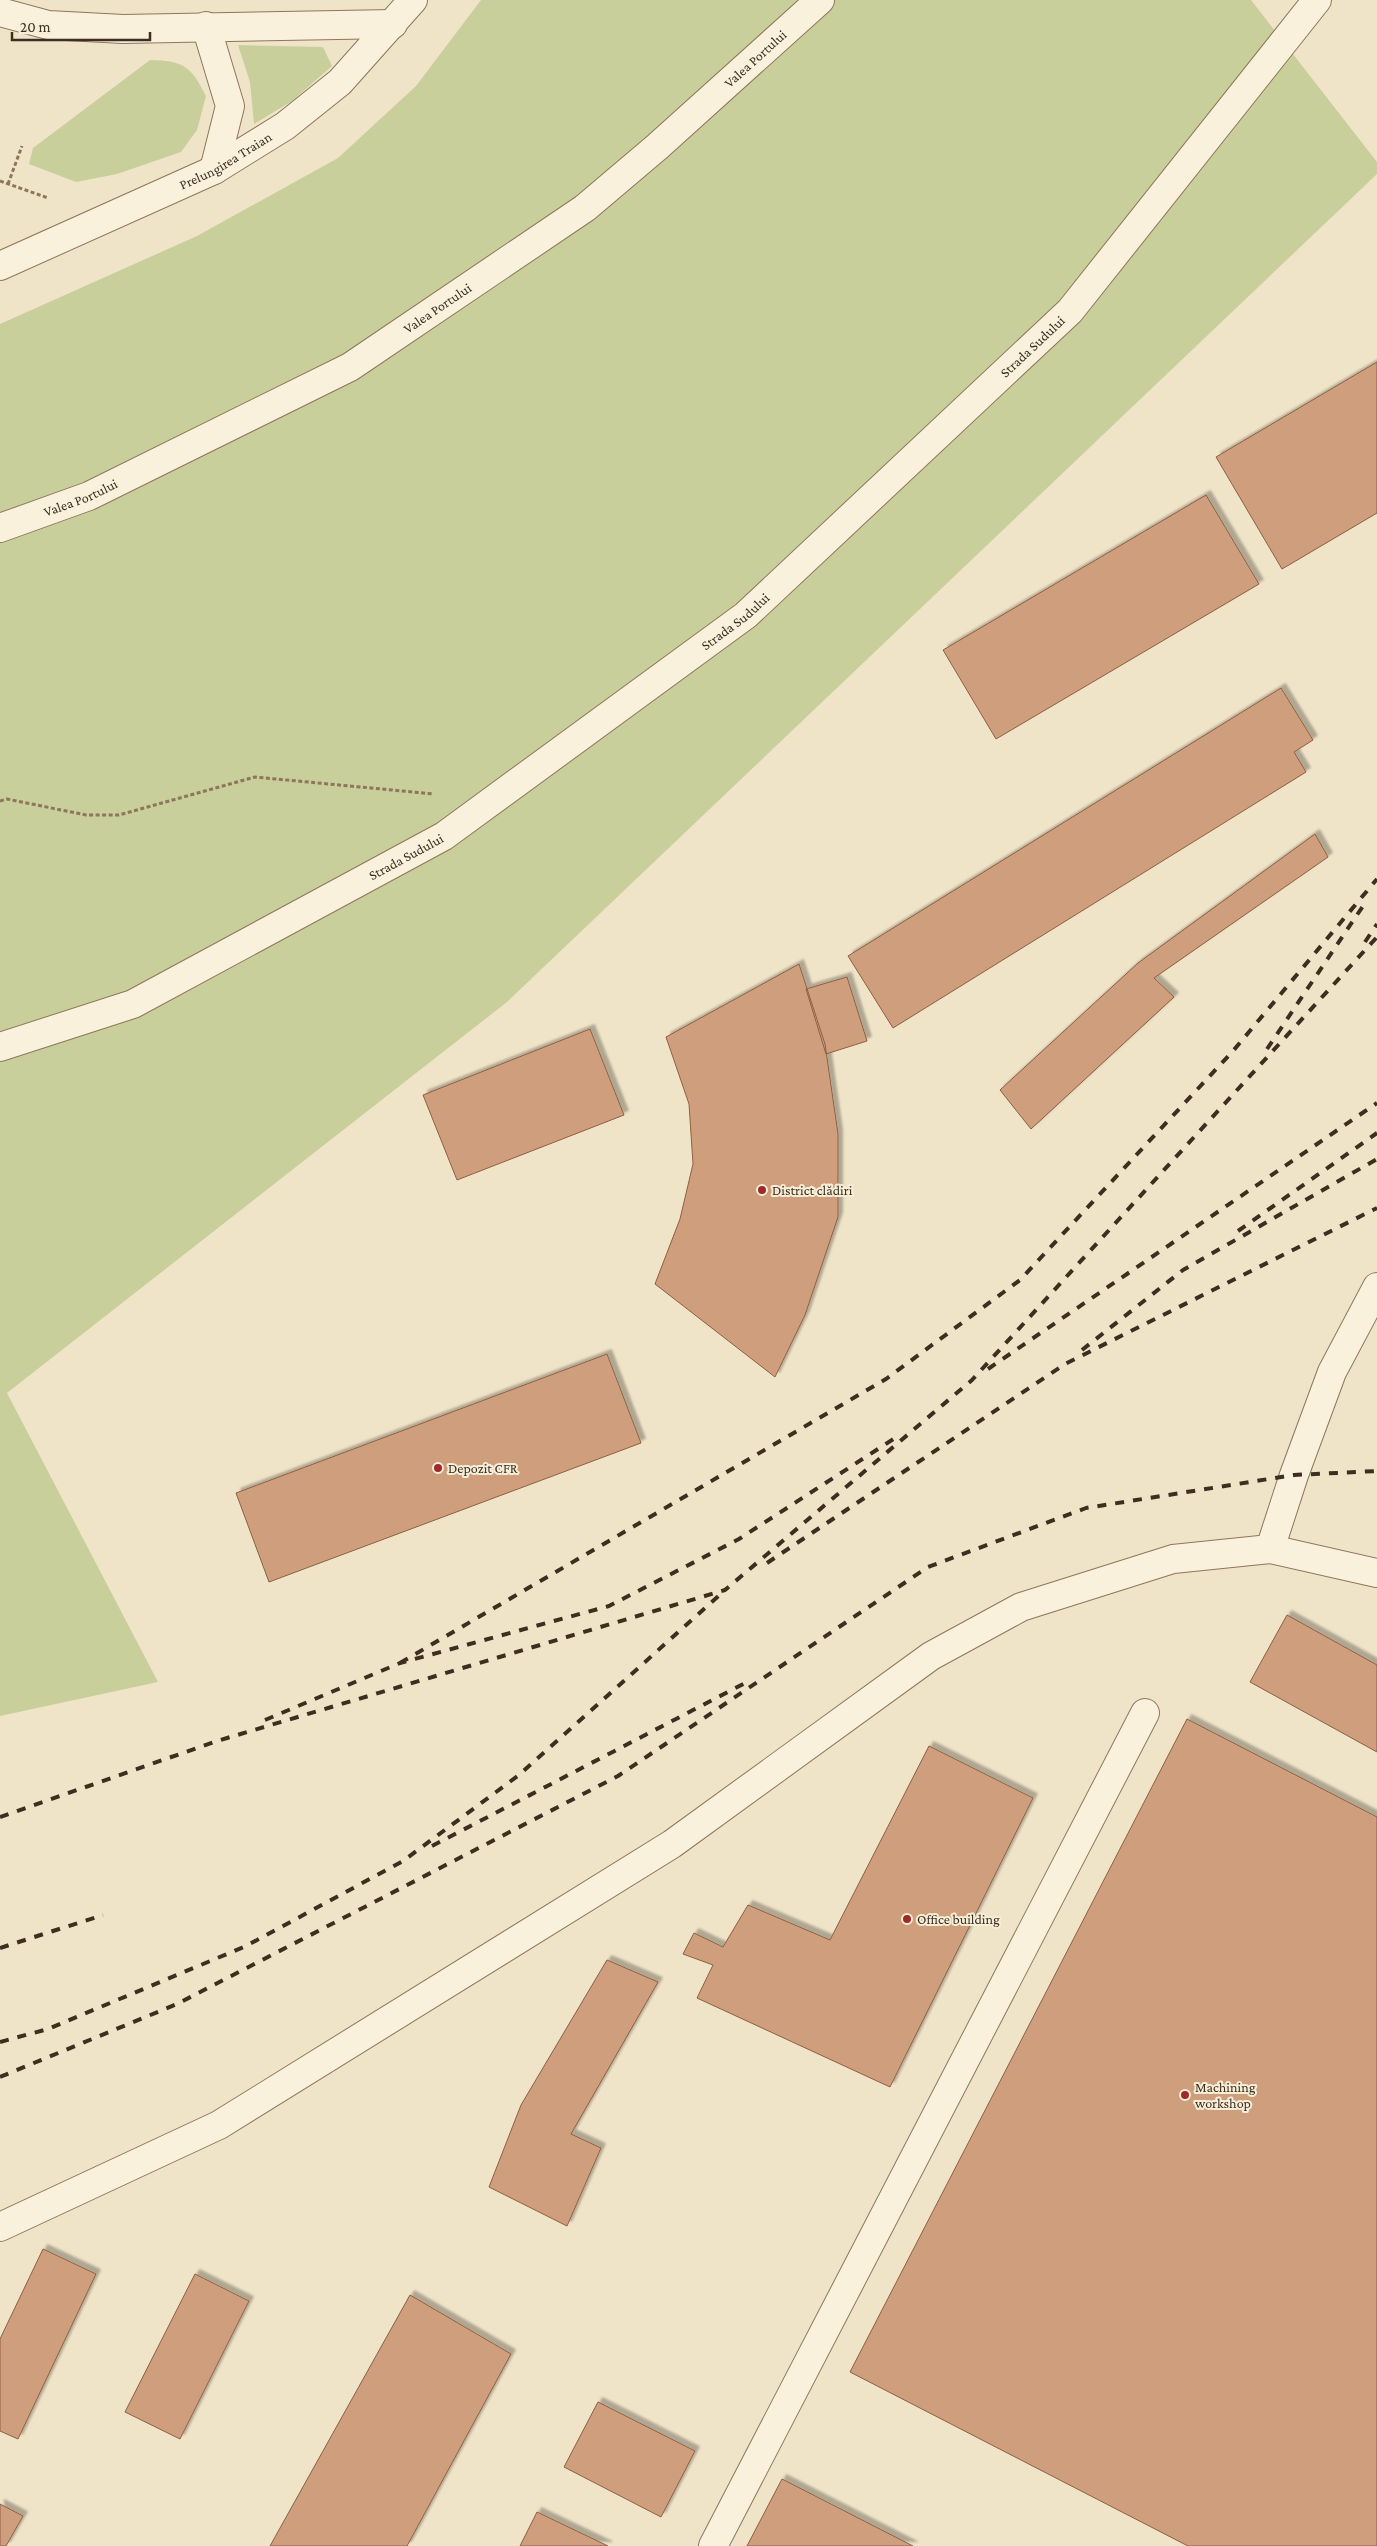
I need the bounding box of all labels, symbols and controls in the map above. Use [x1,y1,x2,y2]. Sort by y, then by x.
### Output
scale bar [12,10,150,42]
text: 20 m [20,19,51,35]
street label: Valea Portului [721,26,790,91]
street label: Prelungirea Traian [177,128,275,193]
street label: Valea Portului [400,279,474,337]
street label: Strada Sudului [997,312,1068,380]
street label: Valea Portului [41,475,120,520]
street label: Strada Sudului [698,589,773,653]
street label: Strada Sudului [366,830,446,883]
place label: District clădiri [772,1182,853,1198]
marker: District clădiri [756,1184,768,1196]
place label: Depozit CFR [448,1460,518,1476]
marker: Depozit CFR [432,1462,444,1474]
place label: Office building [917,1911,1000,1927]
marker: Office building [901,1913,913,1925]
place label: Machining workshop [1195,2079,1256,2111]
marker: Machining workshop [1179,2089,1191,2101]

